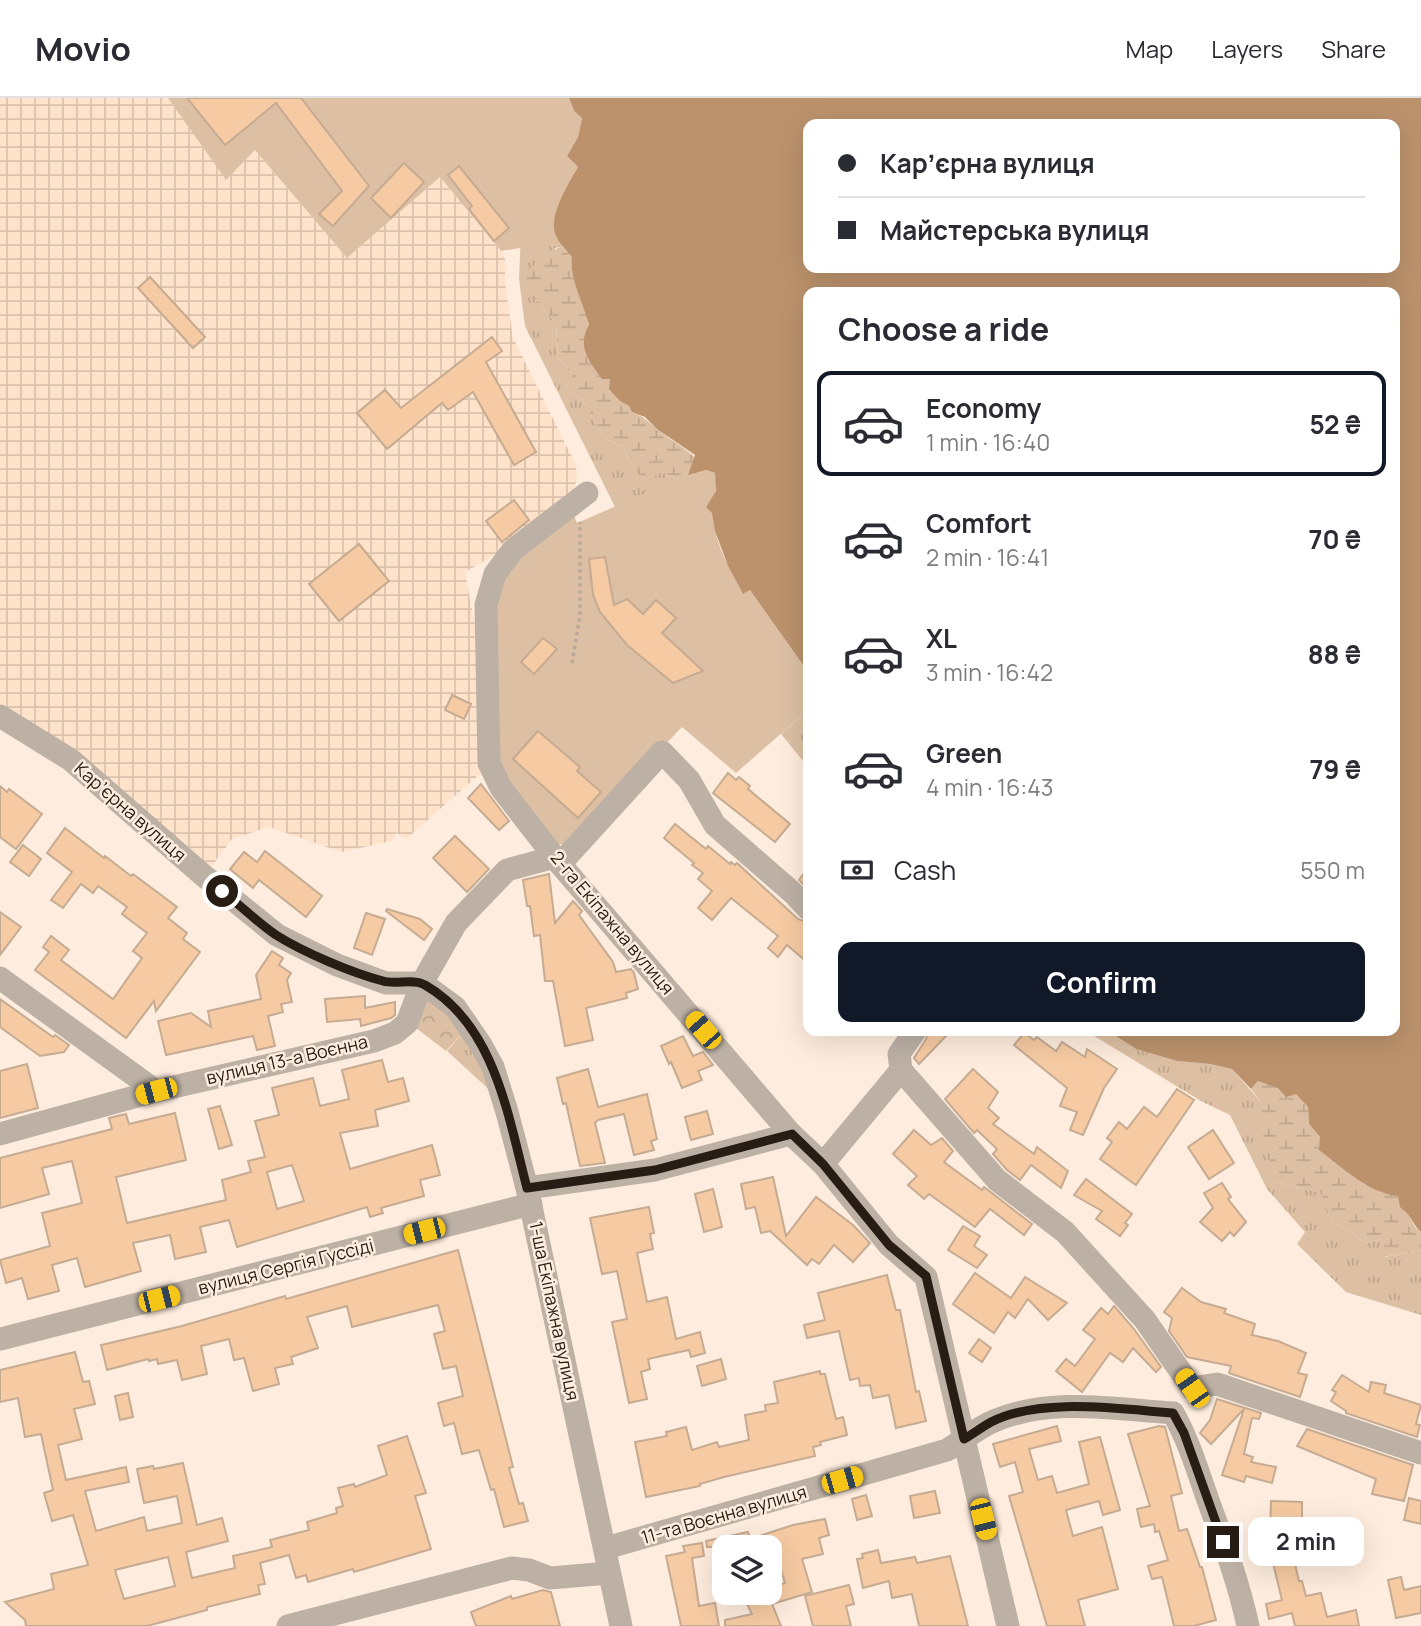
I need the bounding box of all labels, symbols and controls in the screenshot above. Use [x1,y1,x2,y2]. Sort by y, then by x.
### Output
text: Movio [35,26,131,71]
text: Map [1126,32,1173,65]
text: Layers [1211,32,1283,65]
text: Share [1321,32,1386,65]
text: Карʼєрна вулиця [880,145,1095,181]
text: Майстерська вулиця [880,212,1150,248]
text: Choose a ride [838,307,1049,351]
text: Economy [926,390,1041,426]
icon: car [842,392,905,455]
text: 52 ₴ [1309,406,1361,442]
text: 1 min · 16:40 [926,426,1050,458]
text: Comfort [926,505,1032,541]
icon: car [842,507,905,570]
text: 70 ₴ [1309,521,1361,557]
text: 2 min · 16:41 [926,541,1049,573]
text: XL [926,620,957,656]
icon: car [842,622,905,685]
text: 88 ₴ [1308,636,1361,672]
text: 3 min · 16:42 [926,656,1053,688]
text: Green [926,735,1002,771]
icon: car [842,737,905,800]
text: 79 ₴ [1309,751,1361,787]
street label: Карʼєрна вулиця [70,756,192,866]
text: 4 min · 16:43 [926,771,1054,803]
street label: 2-га Екіпажна вулиця [546,846,680,999]
icon: cash [838,851,876,889]
text: Cash [894,852,956,888]
text: 550 m [1300,854,1365,886]
route start [206,875,238,907]
button: Confirm [838,942,1365,1022]
car [682,1007,725,1053]
street label: вулиця 13-а Воєнна [204,1029,370,1089]
car [133,1075,180,1107]
car [402,1216,447,1246]
street label: 1-ша Екіпажна вулиця [524,1219,586,1403]
street label: вулиця Сергія Гуссіді [195,1233,376,1299]
car [137,1284,182,1314]
car [1172,1365,1213,1411]
car [819,1464,866,1496]
street label: 11-та Воєнна вулиця [638,1479,809,1549]
car [968,1496,999,1542]
callout: 2 min [1248,1518,1363,1566]
text: 2 min [1276,1525,1336,1557]
route end [1207,1526,1239,1558]
map controls [712,1535,782,1605]
button: layers [712,1535,782,1605]

